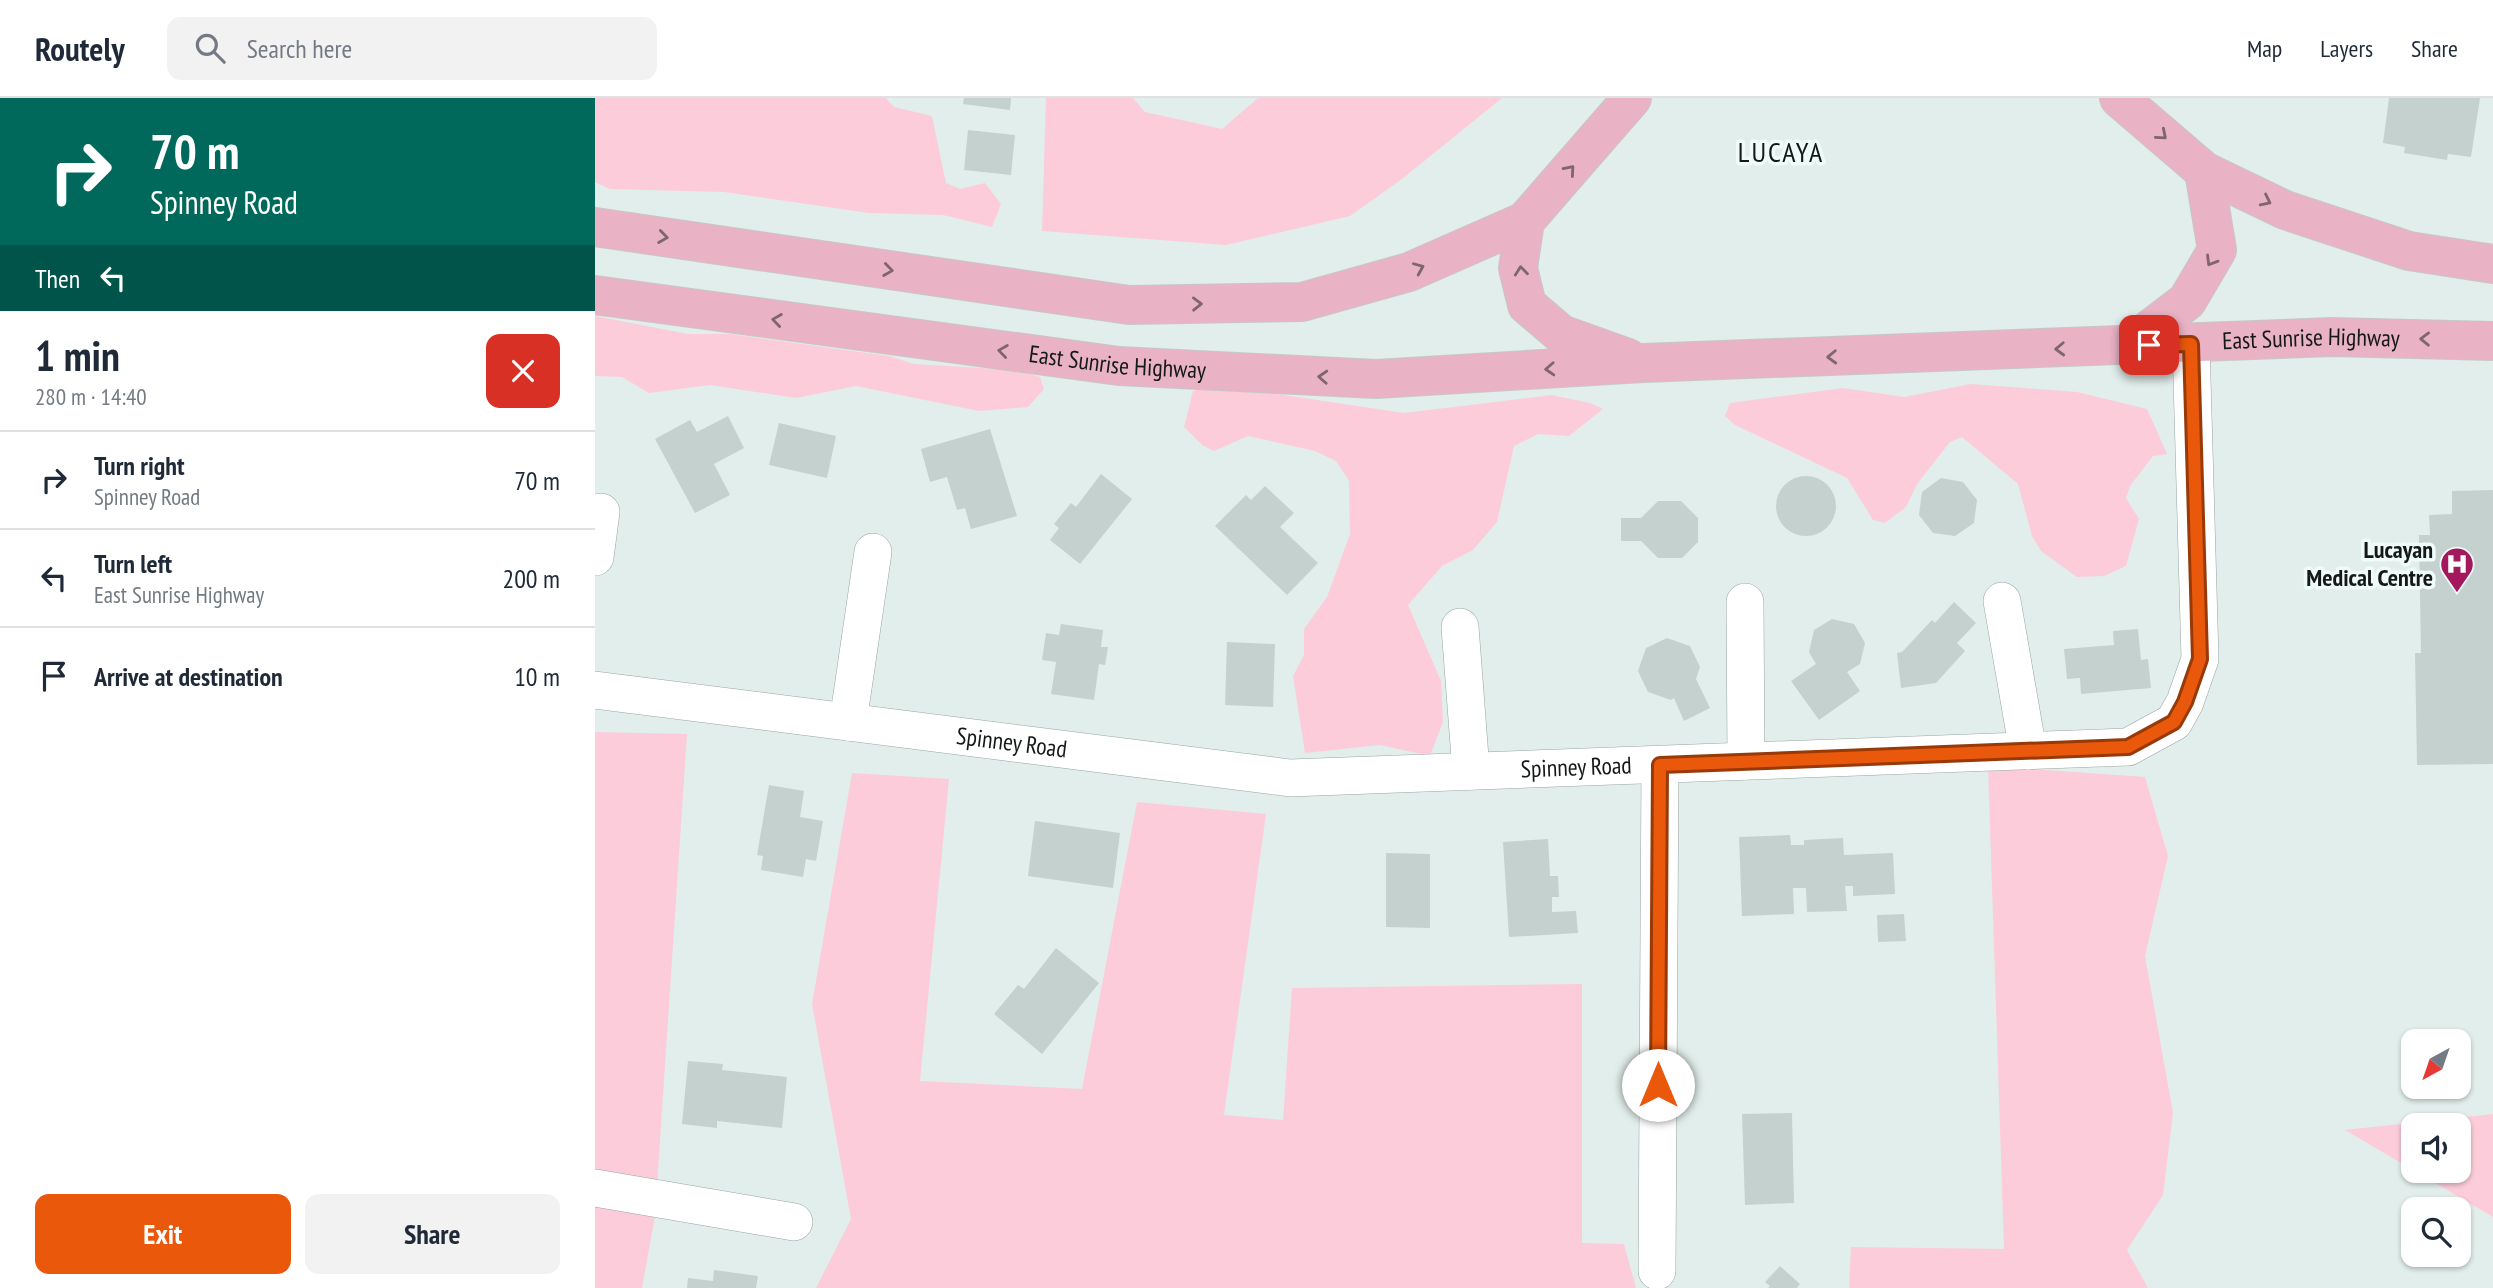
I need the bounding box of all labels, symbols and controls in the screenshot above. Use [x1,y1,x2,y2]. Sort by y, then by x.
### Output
search box [167,17,657,80]
text: Routely [35,27,125,70]
icon: search [191,29,229,67]
text: Search here [247,32,352,65]
text: Map [2247,33,2282,64]
text: Layers [2320,33,2373,64]
text: Share [2411,33,2458,64]
text: 70 m [150,119,239,183]
icon: right [35,126,126,217]
one-way arrow [2154,127,2167,139]
district label: LUCAYA [1738,133,1824,170]
one-way arrow [1561,165,1574,178]
text: Spinney Road [150,181,298,223]
one-way arrow [2259,193,2271,207]
one-way arrow [657,229,668,244]
one-way arrow [2206,254,2219,267]
icon: left [94,259,132,297]
text: Then [35,262,80,295]
one-way arrow [882,262,894,277]
one-way arrow [1412,262,1425,276]
one-way arrow [1513,265,1528,277]
one-way arrow [1192,296,1203,312]
one-way arrow [771,313,783,328]
pin [2119,315,2179,375]
street label: East Sunrise Highway [2222,321,2400,356]
icon: arrive [2130,326,2168,364]
text: 1 min [35,328,120,383]
one-way arrow [2419,332,2430,347]
button: close [486,334,560,408]
street label: East Sunrise Highway [1027,338,1207,385]
one-way arrow [2054,341,2065,356]
one-way arrow [997,343,1008,358]
one-way arrow [1826,349,1837,364]
one-way arrow [1545,361,1556,376]
one-way arrow [1318,369,1329,384]
text: 280 m · 14:40 [35,382,147,411]
text: Turn right [94,449,185,482]
icon: right [35,461,73,499]
text: 70 m [514,464,560,497]
text: Spinney Road [94,482,200,511]
place label: Lucayan Medical Centre [2306,534,2433,593]
hospital icon: Lucayan Medical Centre [2438,545,2476,594]
text: Turn left [94,547,172,580]
icon: left [35,559,73,597]
text: 200 m [502,562,560,595]
text: East Sunrise Highway [94,580,264,609]
icon: arrive [35,657,73,695]
text: Arrive at destination [94,660,283,693]
text: 10 m [514,660,560,693]
street label: Spinney Road [955,720,1069,765]
street label: Spinney Road [1520,749,1632,784]
north arrow [2401,1029,2471,1099]
map controls [2401,1029,2471,1267]
position arrow [1621,1048,1695,1122]
button: sound [2401,1113,2471,1183]
button: Exit [35,1194,291,1274]
button: Share [305,1194,560,1274]
button: search [2401,1197,2471,1267]

